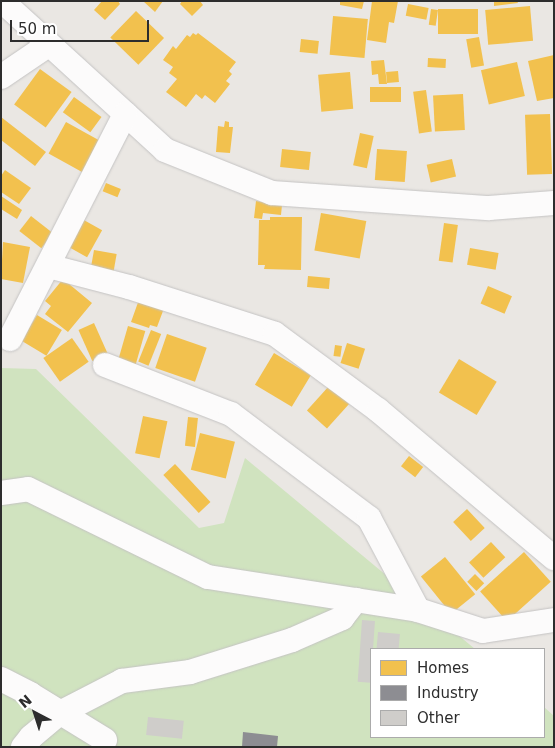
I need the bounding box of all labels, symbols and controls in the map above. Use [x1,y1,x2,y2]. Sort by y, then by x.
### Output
scale bar [12,10,151,42]
text: 50 m [18,20,56,38]
legend [370,648,545,738]
text: Homes [417,659,469,677]
text: Industry [417,684,479,702]
north arrow [10,688,60,738]
text: N [16,692,35,711]
text: Other [417,709,460,727]

